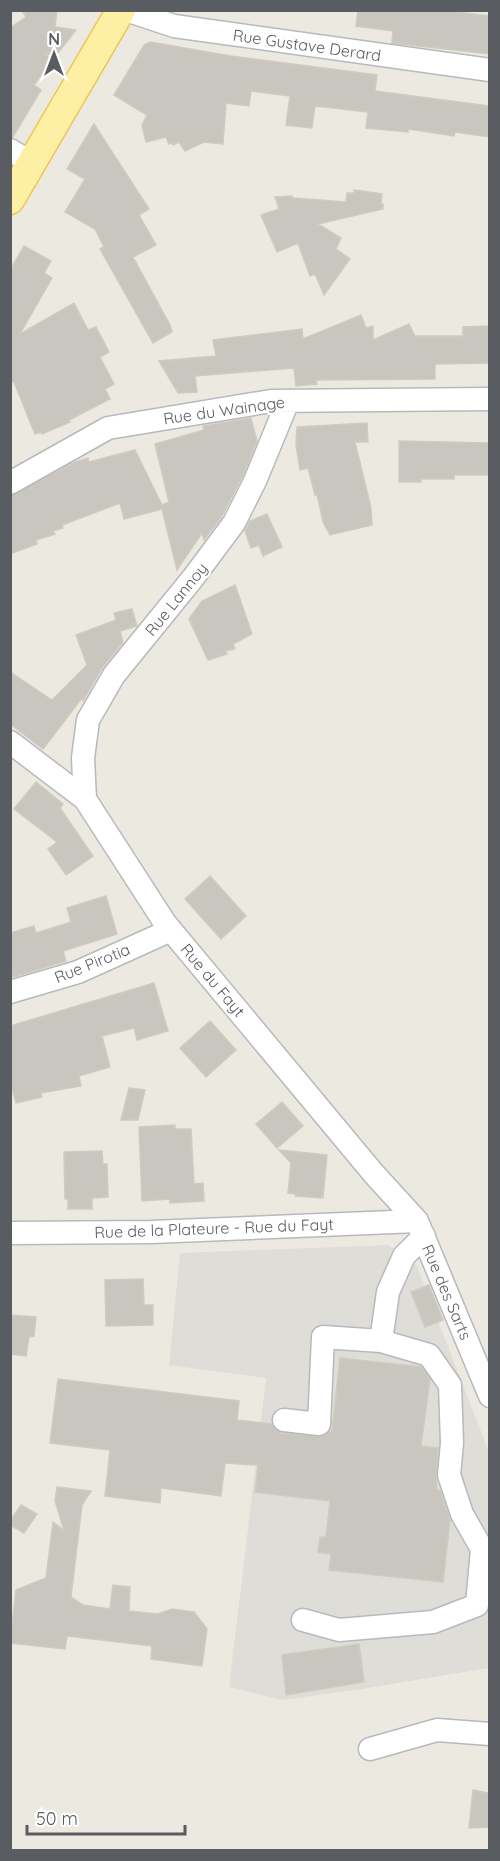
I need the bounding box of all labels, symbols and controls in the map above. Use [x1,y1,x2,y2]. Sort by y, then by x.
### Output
north arrow [24,24,84,84]
street label: Rue Gustave Derard [232,25,382,65]
text: N [48,29,60,49]
street label: Rue du Wainage [162,392,286,428]
street label: Rue Lannoy [140,558,212,640]
street label: Rue Pirotia [51,939,133,987]
street label: Rue du Fayt [177,939,249,1021]
street label: Rue de la Plateure - Rue du Fayt [94,1214,334,1242]
street label: Rue des Sarts [418,1241,476,1343]
scale bar [27,1798,184,1836]
text: 50 m [36,1807,78,1830]

